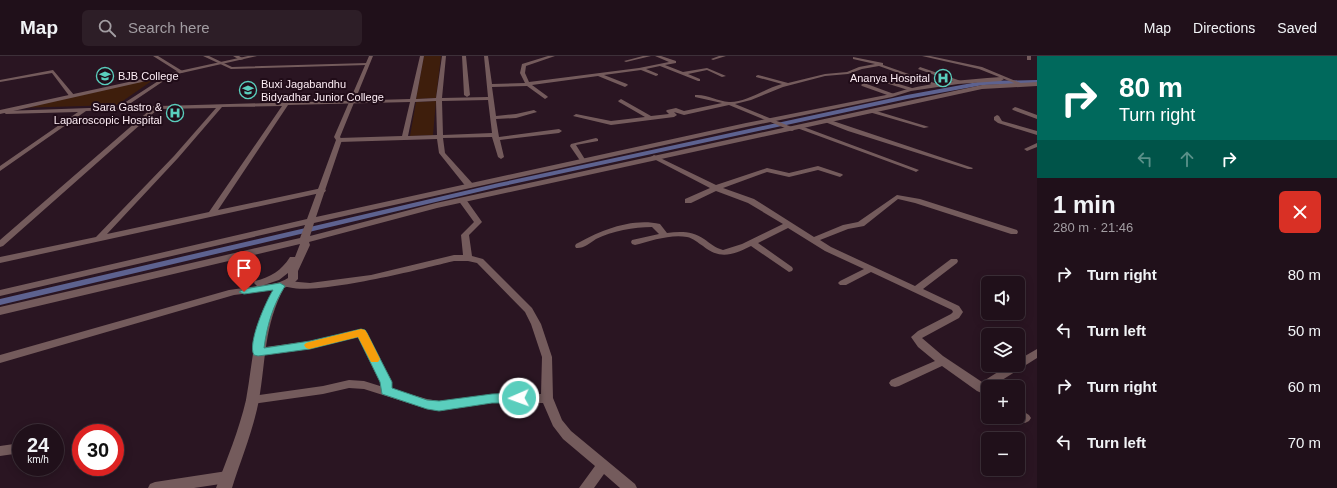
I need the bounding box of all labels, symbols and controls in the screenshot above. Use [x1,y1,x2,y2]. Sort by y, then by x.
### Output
search box [82,10,362,46]
text: Map [20,17,58,38]
icon: search [96,17,118,39]
text: Search here [128,19,210,36]
text: Map [1144,20,1171,36]
text: Directions [1193,20,1255,36]
text: Saved [1277,20,1317,36]
school or university icon: BJB College [95,66,115,86]
hospital icon: Ananya Hospital [933,68,953,88]
place label: BJB College [118,70,179,82]
place label: Ananya Hospital [850,72,930,84]
icon: right [1053,72,1105,124]
text: 80 m [1119,72,1183,103]
place label: Buxi Jagabandhu Bidyadhar Junior College [261,78,384,103]
school or university icon: Buxi Jagabandhu Bidyadhar Junior College [238,80,258,100]
place label: Sara Gastro & Laparoscopic Hospital [54,101,163,126]
hospital icon: Sara Gastro & Laparoscopic Hospital [165,103,185,123]
text: Turn right [1119,105,1195,125]
icon: left [1134,148,1156,170]
icon: ahead [1176,148,1198,170]
icon: right [1218,148,1240,170]
text: 1 min [1053,191,1116,218]
button: close [1279,191,1321,233]
text: 280 m · 21:46 [1053,220,1133,235]
pin [227,251,261,292]
icon: arrive [233,257,255,279]
icon: right [1053,263,1075,285]
text: Turn right [1087,266,1157,283]
text: 80 m [1288,266,1321,283]
map controls [981,276,1025,476]
button: sound [981,276,1025,320]
icon: left [1053,319,1075,341]
text: Turn left [1087,322,1146,339]
text: 50 m [1288,322,1321,339]
button: layers [981,328,1025,372]
icon: right [1053,375,1075,397]
position arrow [498,377,540,419]
text: Turn right [1087,378,1157,395]
text: 60 m [1288,378,1321,395]
button: + [981,380,1025,424]
speed limit sign: 30 [72,424,124,476]
icon: left [1053,431,1075,453]
button: − [981,432,1025,476]
text: 24 [27,434,49,456]
text: Turn left [1087,434,1146,451]
text: 70 m [1288,434,1321,451]
text: km/h [27,454,49,465]

